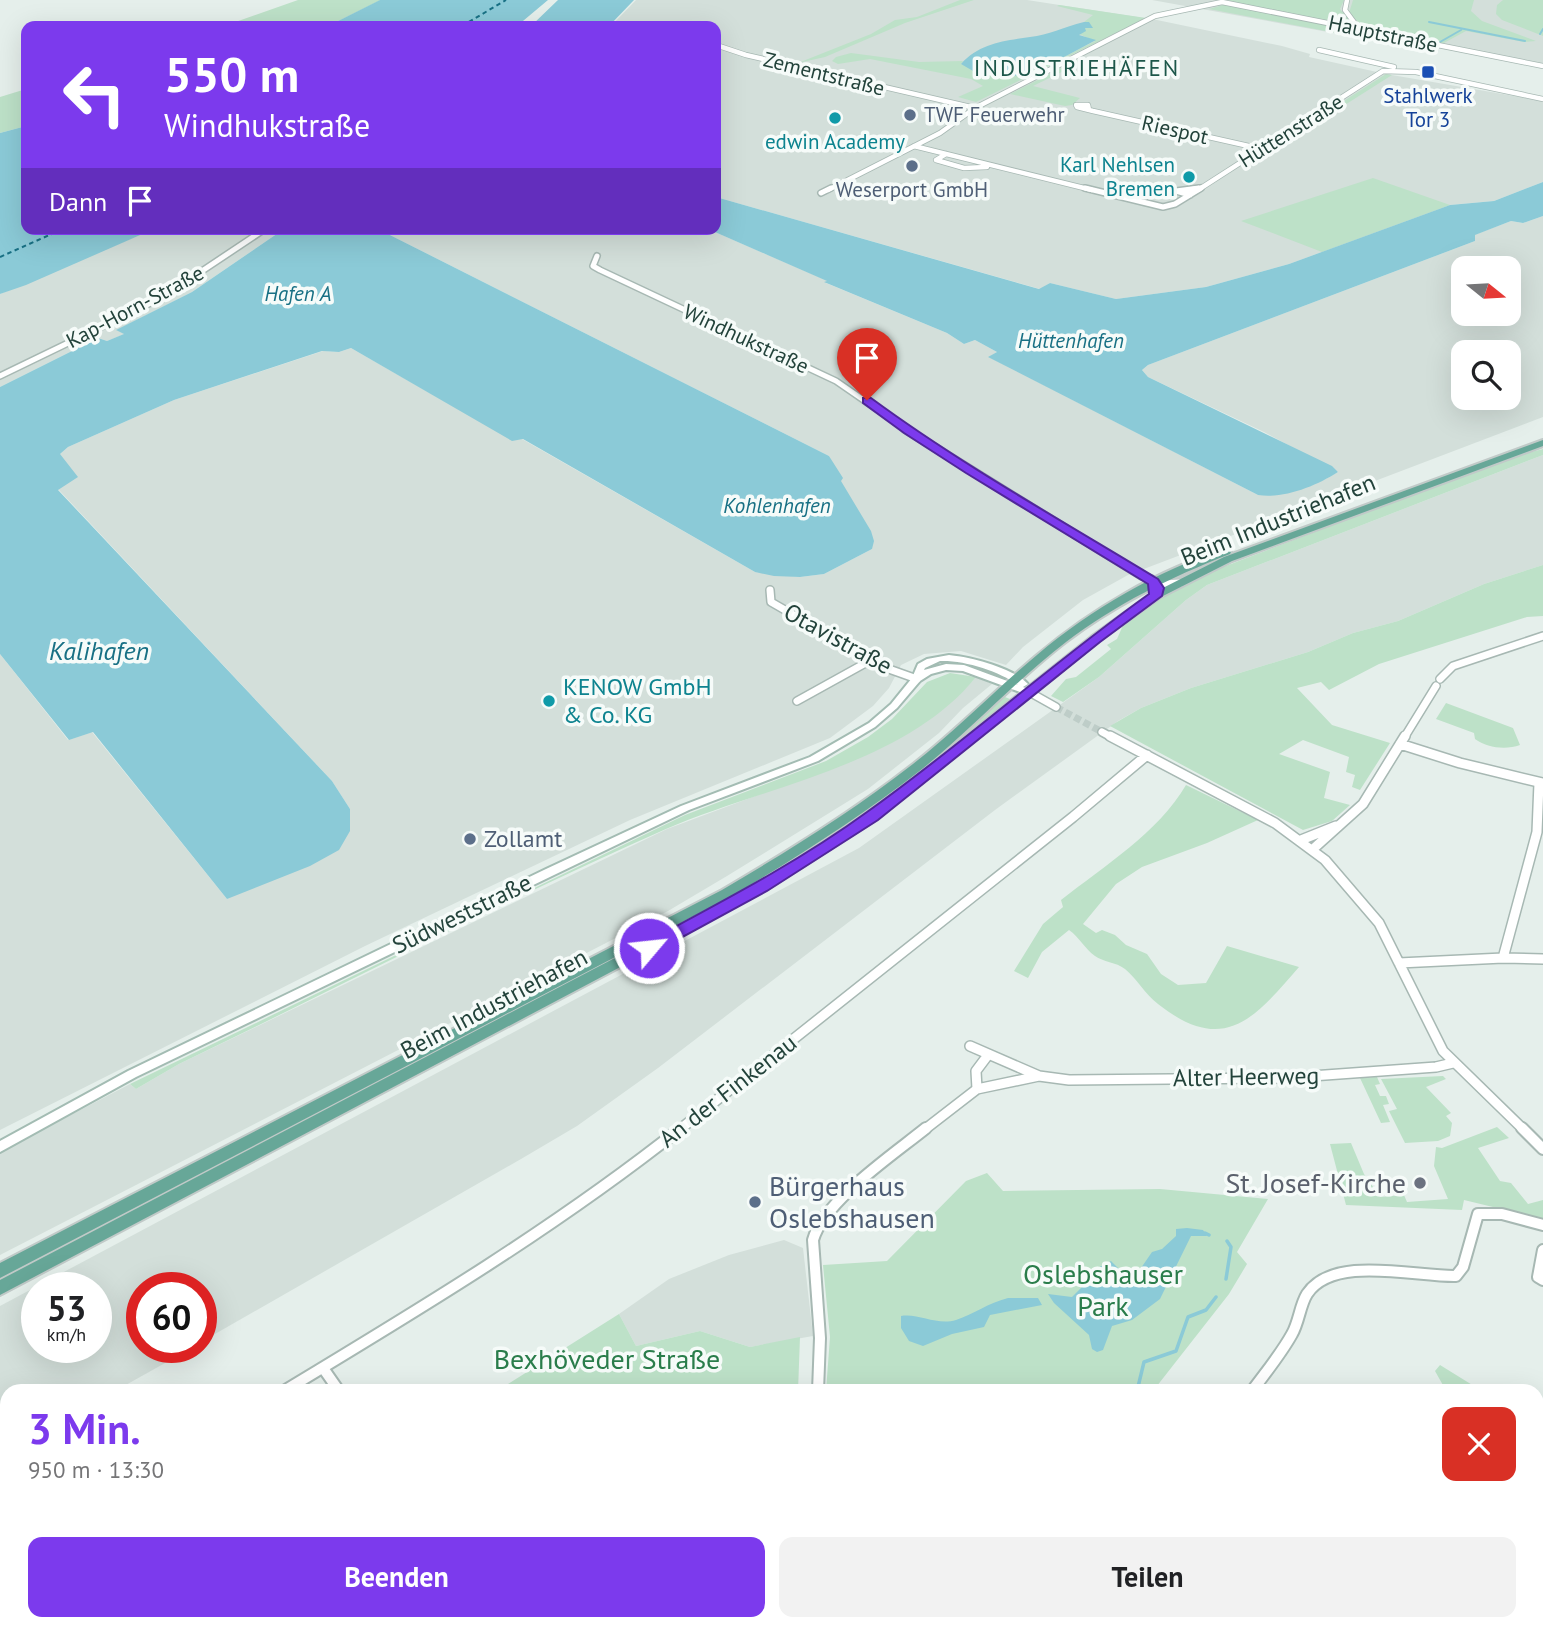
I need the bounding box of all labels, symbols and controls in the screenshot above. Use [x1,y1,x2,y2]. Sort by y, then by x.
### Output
street label: Hauptstraße [1326,9,1440,58]
text: 550 m [164,42,299,106]
street label: Zementstraße [761,45,888,102]
icon: left [49,49,140,140]
district label: INDUSTRIEHÄFEN [974,53,1180,82]
marker: Stahlwerk Tor 3 [1420,64,1436,80]
place label: Stahlwerk Tor 3 [1383,82,1473,133]
street label: Hüttenstraße [1233,88,1348,173]
place label: TWF Feuerwehr [924,101,1065,128]
text: Windhukstraße [164,104,370,146]
marker: TWF Feuerwehr [902,107,918,123]
street label: Riespot [1139,109,1211,150]
marker: edwin Academy [827,110,843,126]
place label: edwin Academy [765,128,905,155]
place label: Karl Nehlsen Bremen [1060,151,1175,202]
marker: Weserport GmbH [904,158,920,174]
marker: Karl Nehlsen Bremen [1181,169,1197,185]
place label: Weserport GmbH [836,176,988,203]
icon: arrive [121,182,159,220]
text: Dann [49,185,107,218]
north arrow [1451,256,1521,326]
map controls [1451,256,1521,410]
street label: Kap-Horn-Straße [61,259,208,354]
water label: Hafen A [265,280,331,307]
street label: Windhukstraße [679,298,813,379]
water label: Hüttenhafen [1018,327,1124,354]
pin [837,328,897,400]
icon: arrive [848,339,886,377]
button: search [1451,340,1521,410]
street label: Beim Industriehafen [1176,466,1380,573]
water label: Kohlenhafen [723,492,831,519]
street label: Otavistraße [779,596,898,681]
water label: Kalihafen [49,634,149,667]
place label: KENOW GmbH & Co. KG [563,671,712,730]
marker: KENOW GmbH & Co. KG [541,693,557,709]
place label: Zollamt [484,823,562,854]
marker: Zollamt [462,831,478,847]
street label: Südweststraße [387,866,536,961]
position arrow [612,911,686,985]
street label: Beim Industriehafen [395,941,593,1066]
street label: An der Finkenau [653,1027,803,1154]
street label: Alter Heerweg [1173,1060,1319,1093]
place label: St. Josef-Kirche [1225,1164,1406,1201]
place label: Bürgerhaus Oslebshausen [769,1167,935,1236]
marker: St. Josef-Kirche [1412,1175,1428,1191]
marker: Bürgerhaus Oslebshausen [747,1194,763,1210]
park label: Oslebshauser Park [1023,1255,1184,1324]
speed limit sign: 60 [126,1272,217,1363]
text: 53 [47,1285,86,1331]
text: km/h [47,1323,86,1346]
park label: Bexhöveder Straße [494,1340,720,1377]
text: 3 Min. [28,1401,141,1456]
button: close [1442,1407,1516,1481]
text: 950 m · 13:30 [28,1455,164,1484]
button: Beenden [28,1537,765,1617]
button: Teilen [779,1537,1516,1617]

